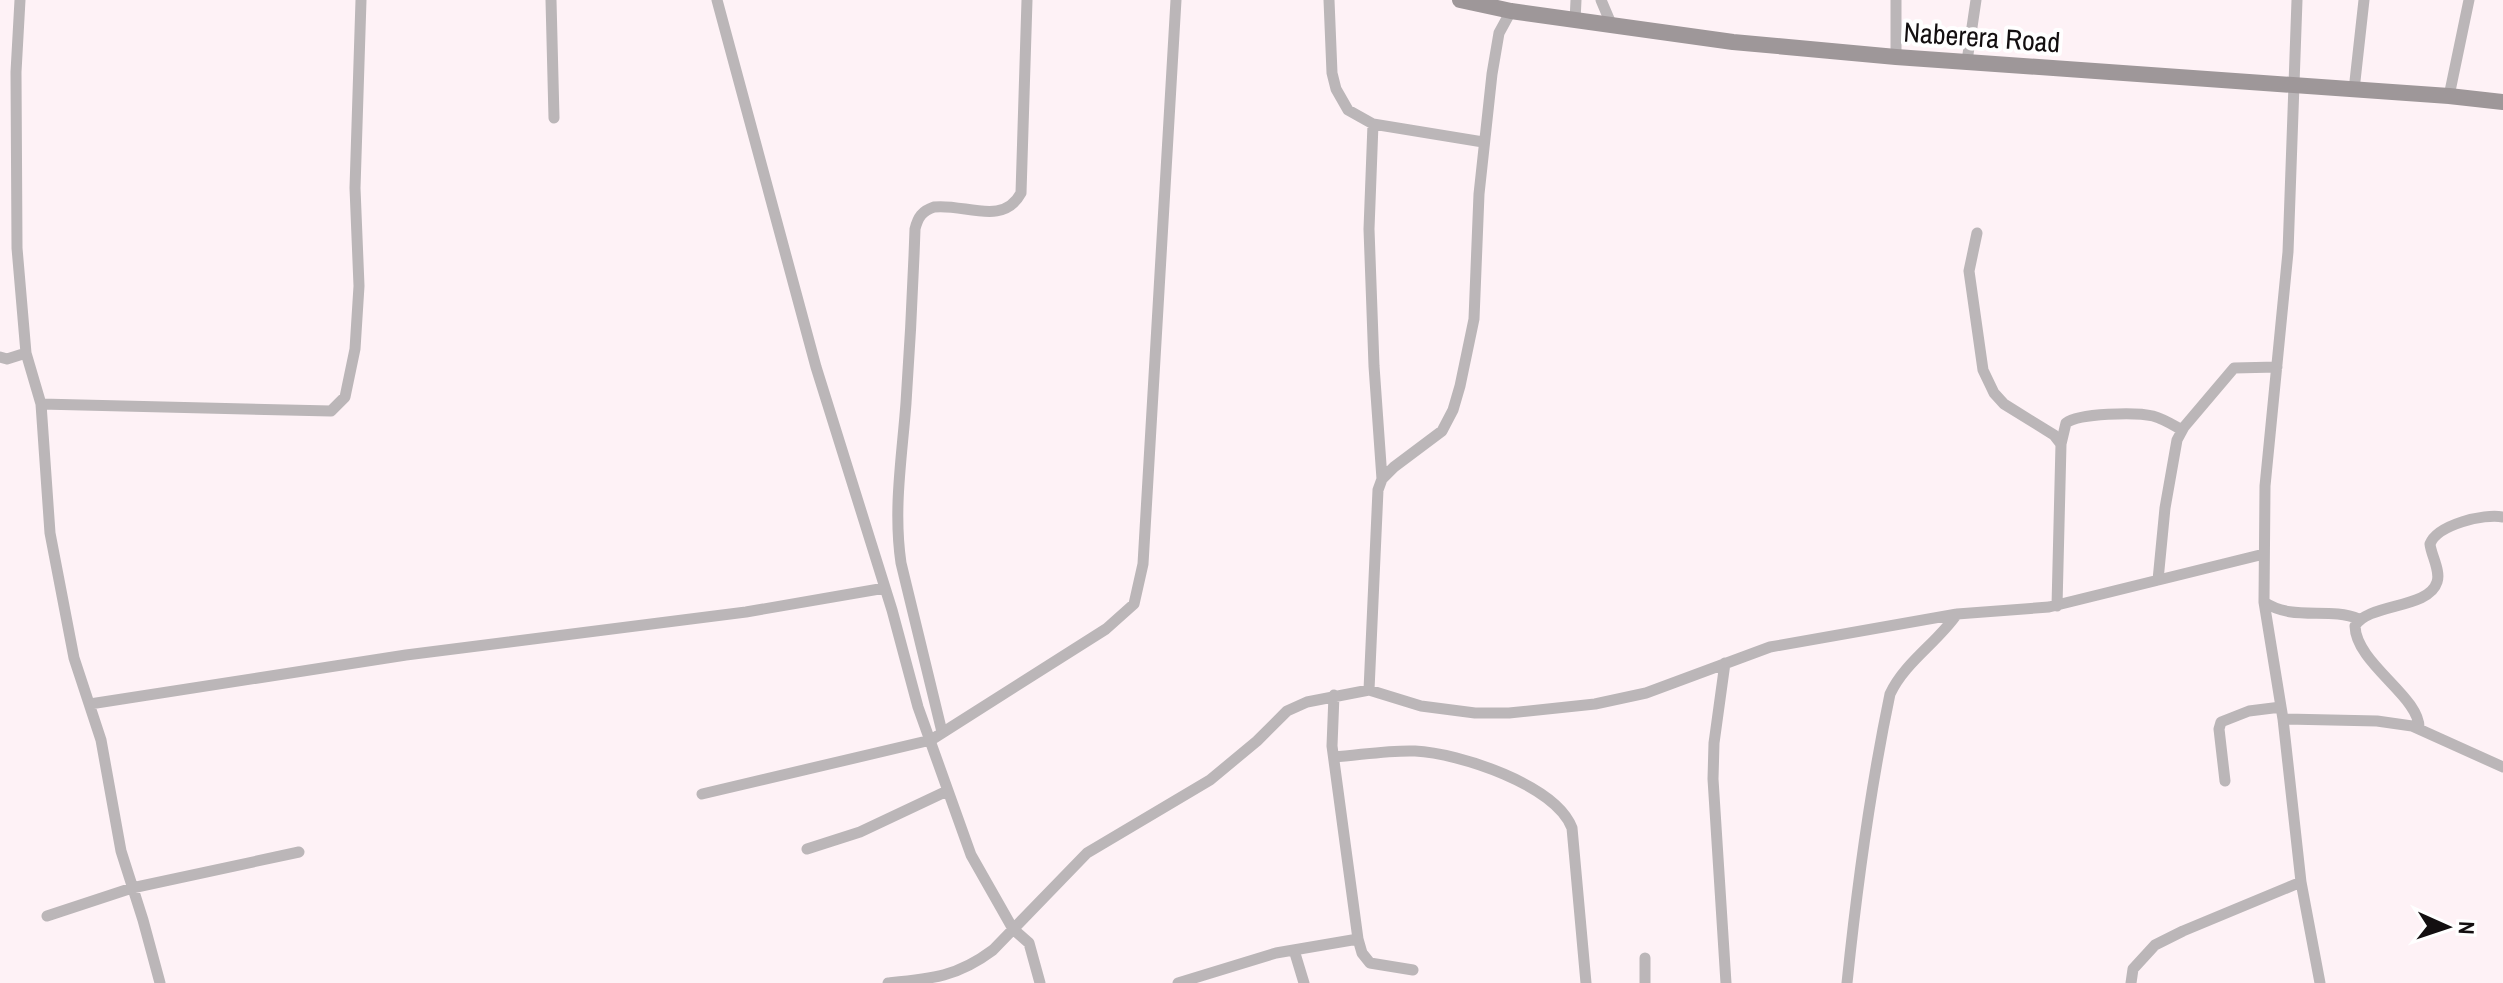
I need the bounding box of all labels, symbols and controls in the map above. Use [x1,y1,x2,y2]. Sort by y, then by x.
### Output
street label: Naberera Road [1902,13,2062,61]
north arrow [2407,887,2487,967]
text: N [2452,921,2482,935]

